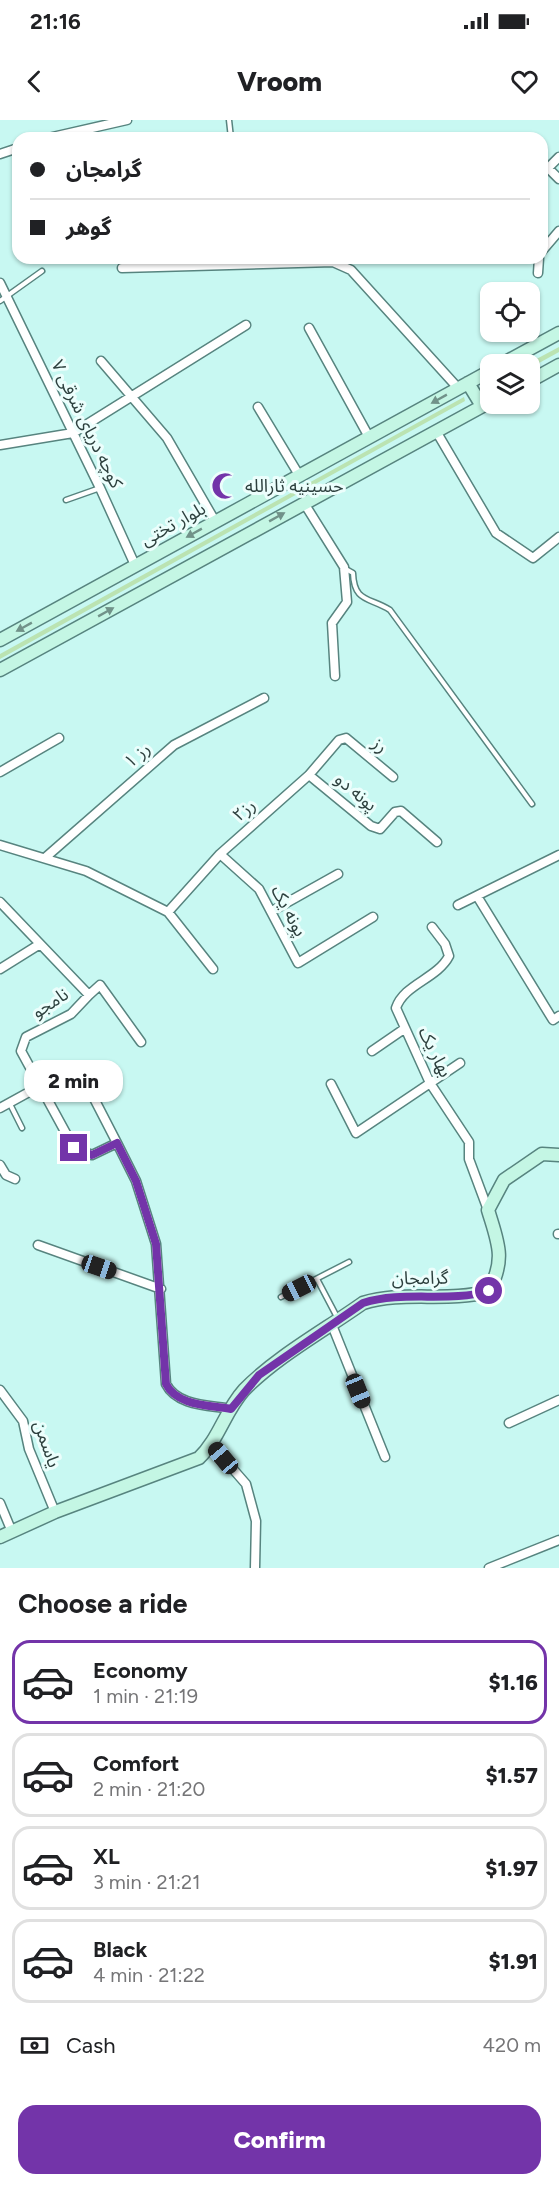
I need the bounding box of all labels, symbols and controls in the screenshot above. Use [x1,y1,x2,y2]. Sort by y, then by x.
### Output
text: 21:16 [30,8,81,35]
icon: back [18,65,51,98]
text: Vroom [237,65,322,98]
icon: heart [508,65,541,98]
text: گرامجان [66,156,142,183]
text: گوهر [66,214,112,241]
map controls [480,282,540,414]
button: locate [480,282,540,342]
button: layers [480,354,540,414]
street label: کوچه دریای شرقی ۷ [46,356,128,492]
one-way arrow [430,394,447,404]
mosque icon: حسینیه ثارالله [210,471,240,501]
place label: حسینیه ثارالله [245,475,344,497]
street label: بلوار تختی [137,497,209,551]
one-way arrow [269,512,285,523]
one-way arrow [186,528,203,538]
one-way arrow [98,607,115,617]
one-way arrow [15,622,32,632]
street label: رز [367,732,392,758]
street label: رز ۱ [119,738,155,772]
street label: پونه دو [330,768,382,816]
street label: رز۲ [228,794,260,826]
street label: پونه یک [266,882,312,940]
street label: نامجو [27,983,73,1023]
street label: بهار یک [413,1023,457,1081]
callout: 2 min [25,1061,124,1103]
text: 2 min [48,1069,99,1093]
route end [60,1134,87,1161]
car [79,1253,119,1281]
street label: گرامجان [391,1266,449,1289]
car [279,1272,319,1304]
route start [475,1277,502,1304]
car [343,1371,373,1411]
street label: یاسمن [29,1418,65,1470]
car [205,1438,241,1478]
text: Choose a ride [18,1587,187,1620]
icon: car [21,1655,75,1709]
text: Economy [93,1657,188,1684]
text: $1.16 [488,1669,538,1696]
text: 1 min · 21:19 [93,1684,198,1708]
icon: car [21,1748,75,1802]
text: Comfort [93,1750,179,1777]
text: $1.57 [485,1762,538,1789]
text: 2 min · 21:20 [93,1777,205,1801]
icon: car [21,1841,75,1895]
text: XL [93,1843,120,1870]
text: $1.97 [485,1855,538,1882]
text: 3 min · 21:21 [93,1870,201,1894]
icon: car [21,1934,75,1988]
text: Black [93,1936,147,1963]
text: $1.91 [488,1948,538,1975]
text: 4 min · 21:22 [93,1963,205,1987]
icon: cash [18,2029,51,2062]
text: Cash [66,2032,116,2059]
text: 420 m [483,2033,541,2057]
button: Confirm [18,2105,541,2174]

